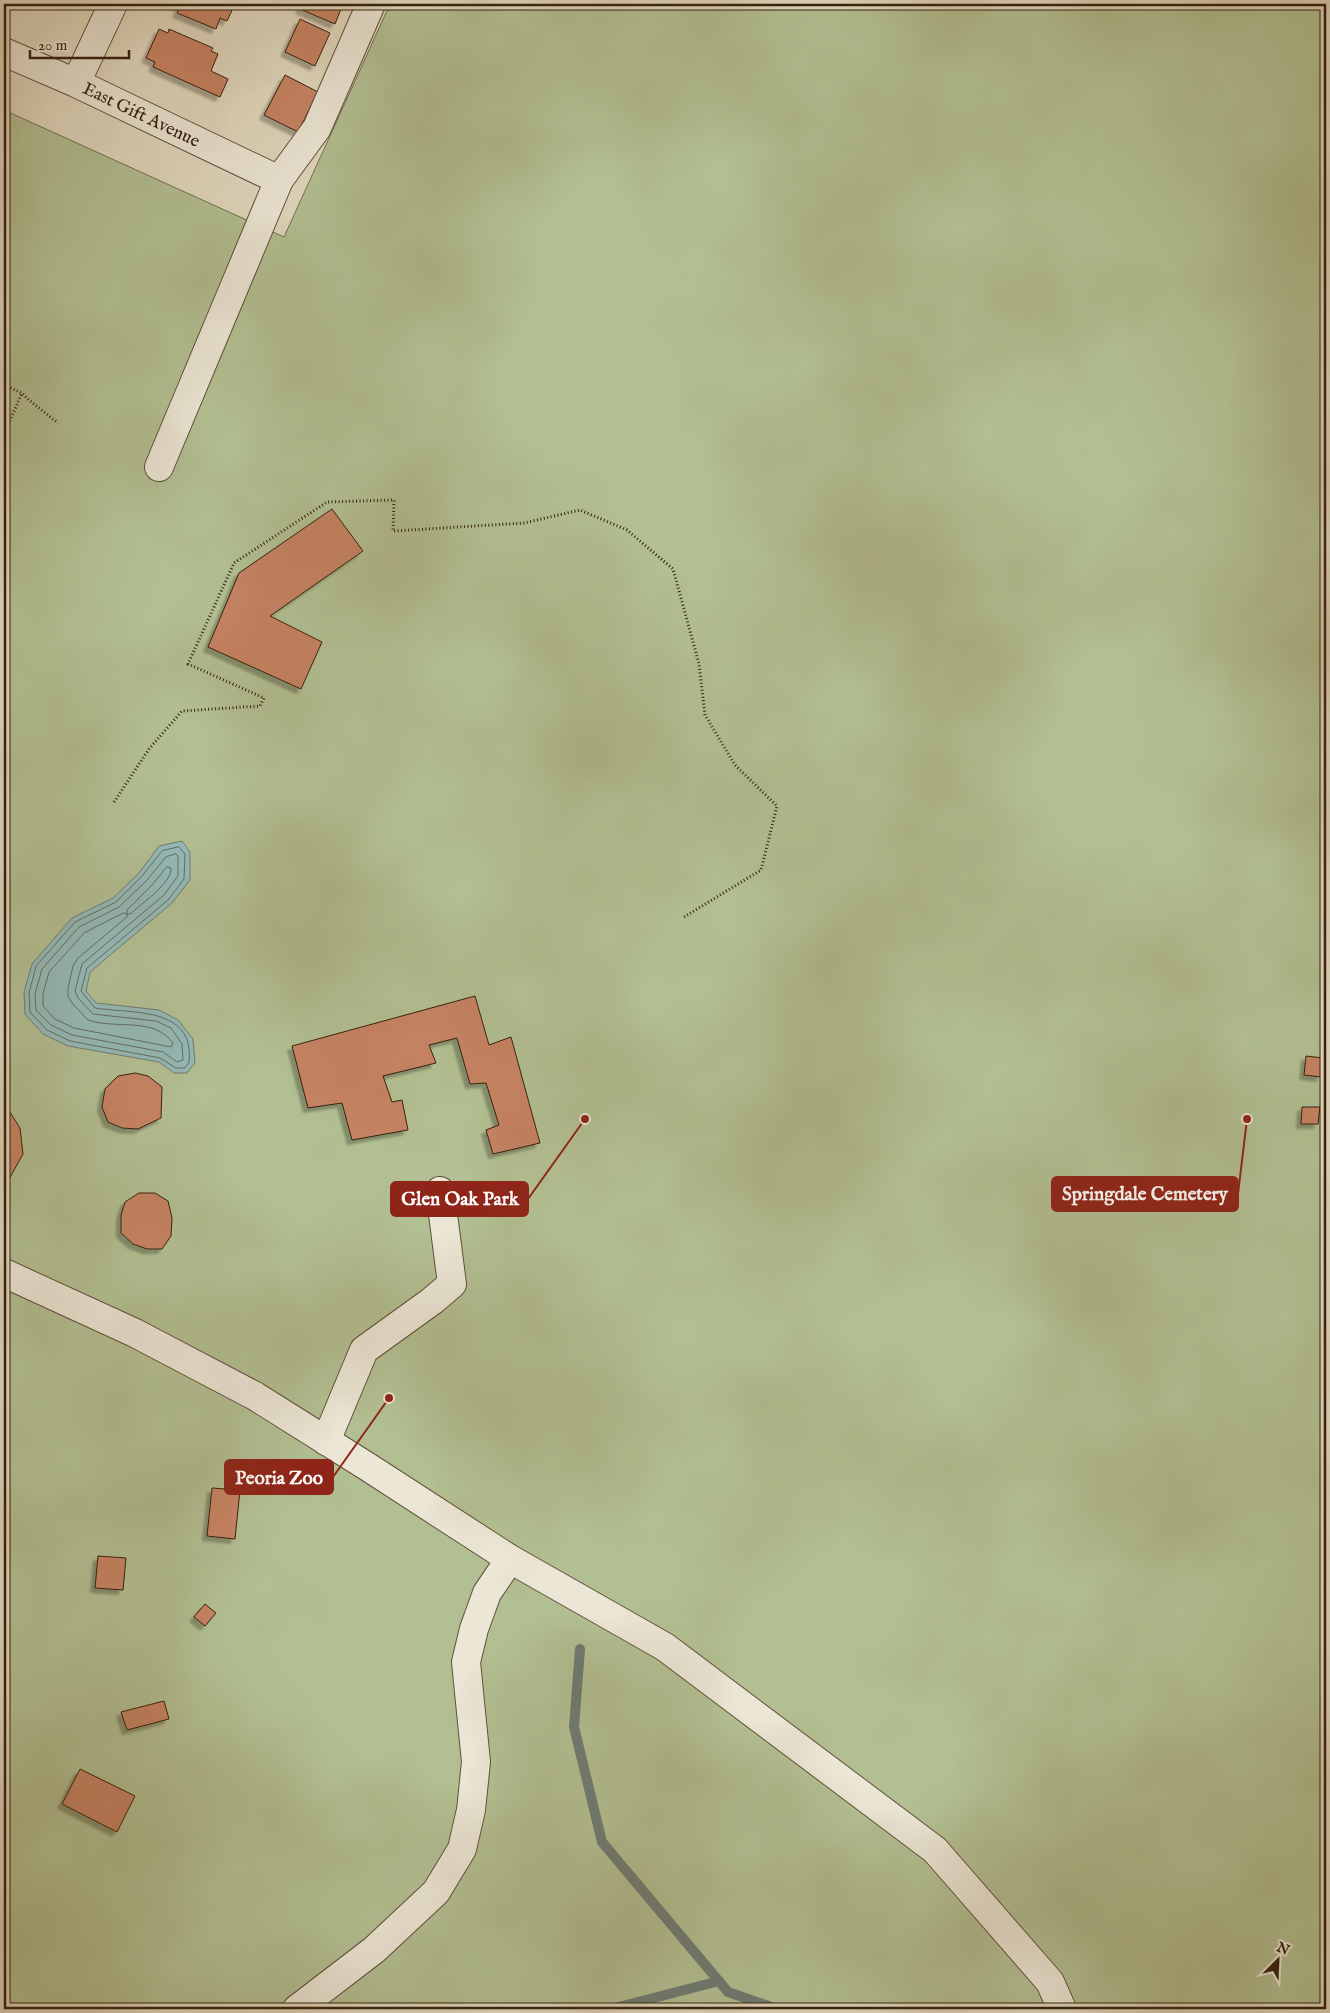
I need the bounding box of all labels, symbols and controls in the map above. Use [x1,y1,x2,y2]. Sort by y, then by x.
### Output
scale bar [30,28,129,60]
text: 20 m [38,36,68,55]
street label: East Gift Avenue [78,78,203,154]
callout: Springdale Cemetery [1052,1177,1238,1211]
callout: Glen Oak Park [391,1182,528,1216]
text: Springdale Cemetery [1062,1183,1229,1207]
text: Glen Oak Park [401,1188,520,1212]
callout: Peoria Zoo [225,1460,333,1494]
text: Peoria Zoo [235,1467,323,1491]
north arrow [1252,1936,1302,1986]
text: N [1273,1938,1292,1960]

